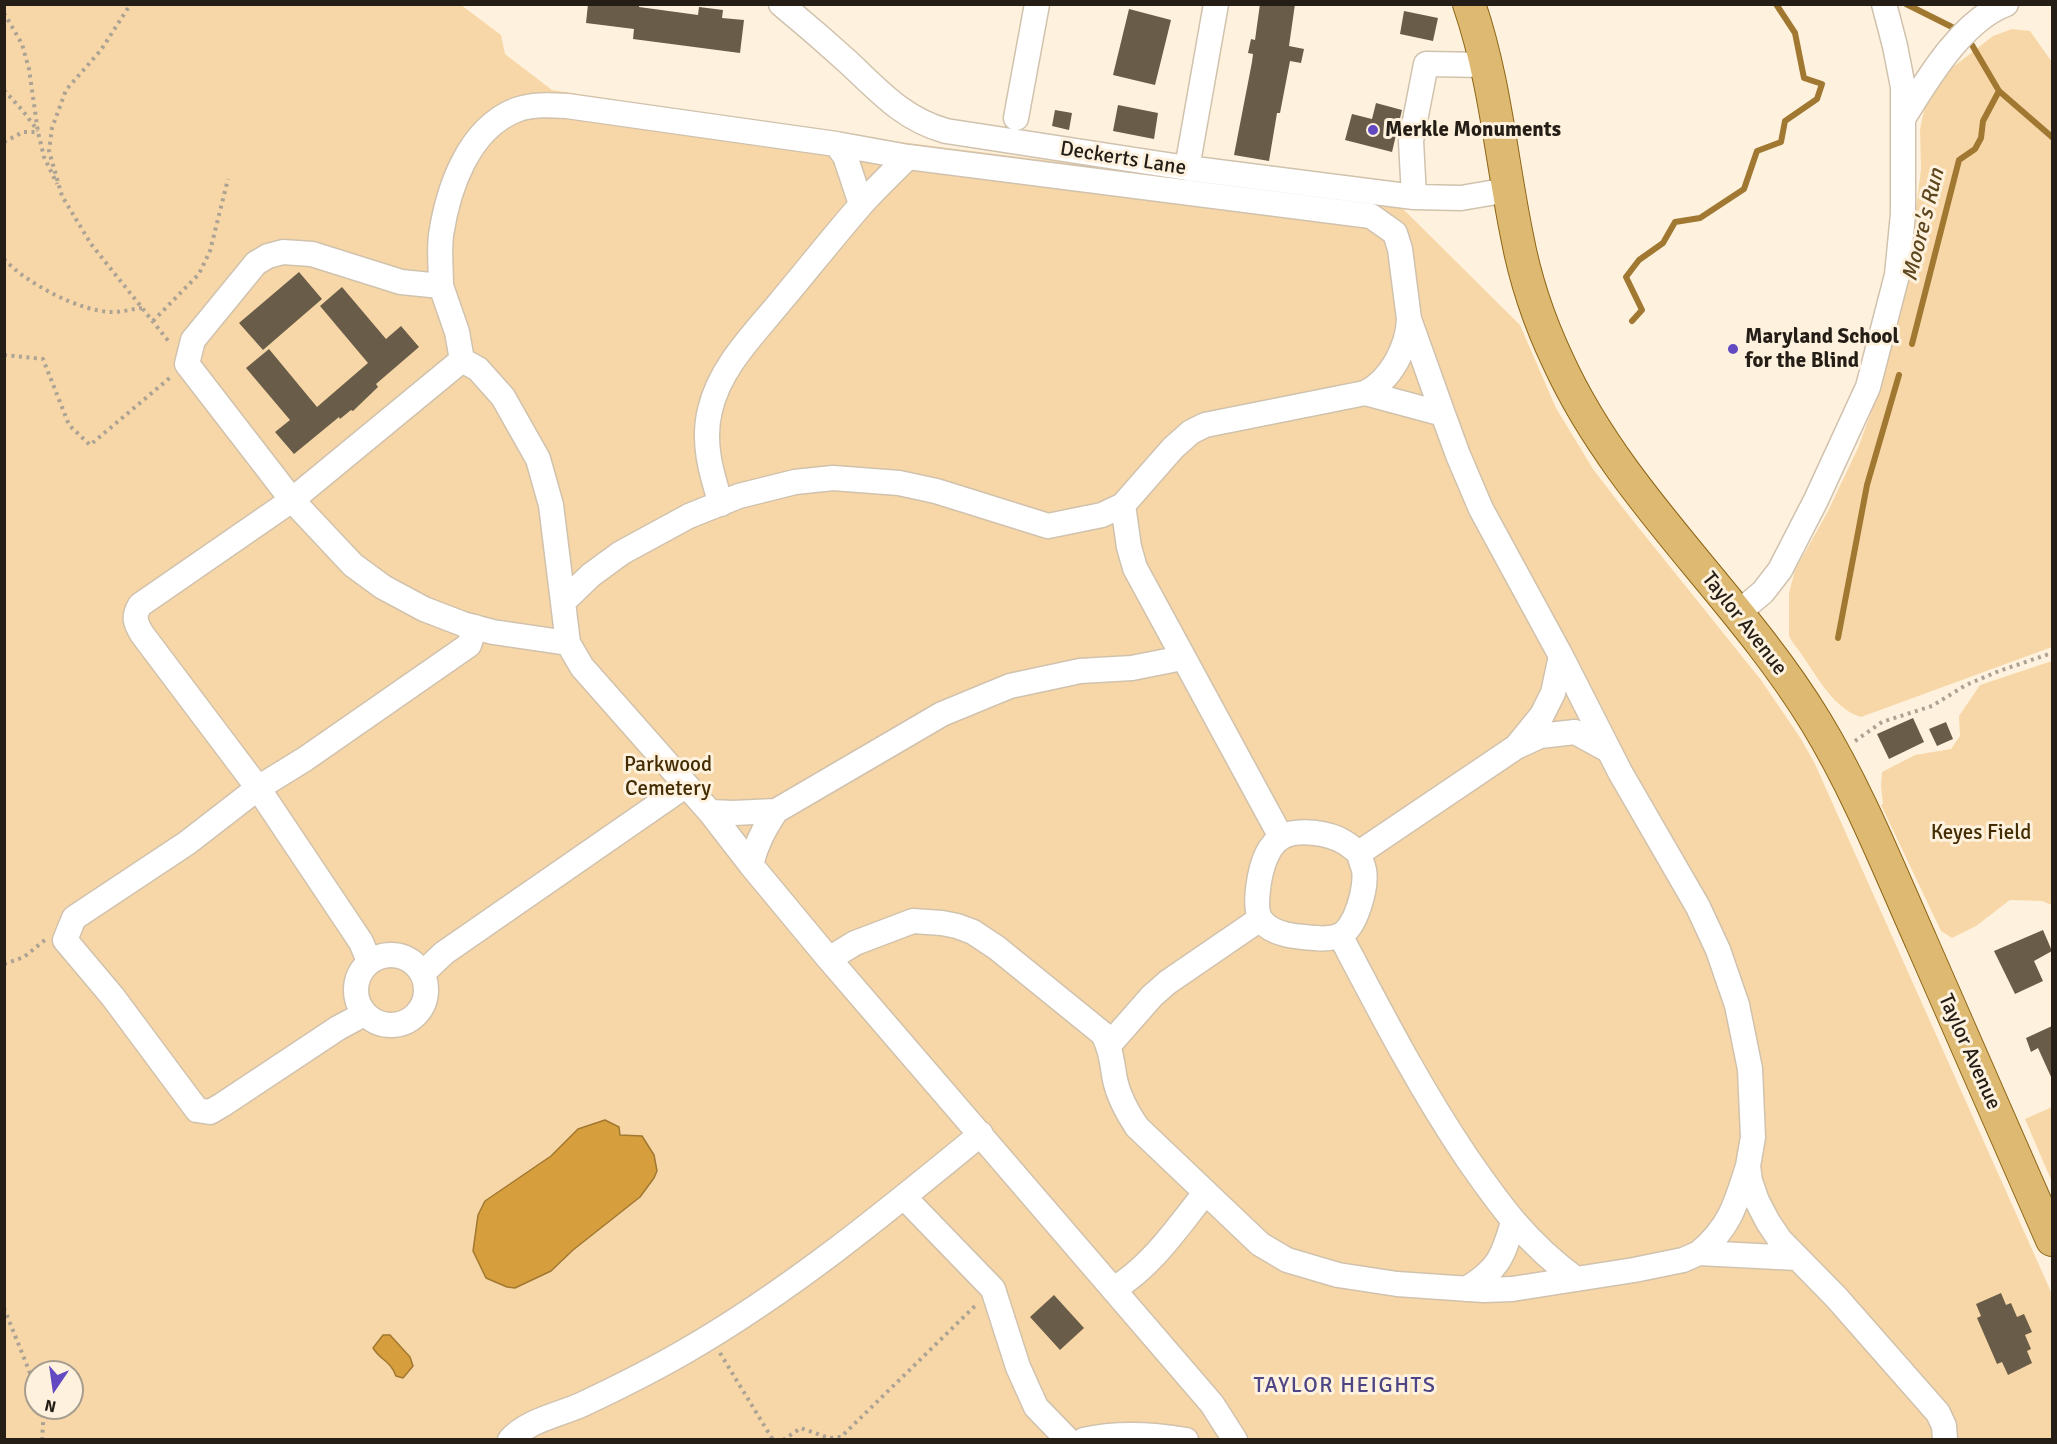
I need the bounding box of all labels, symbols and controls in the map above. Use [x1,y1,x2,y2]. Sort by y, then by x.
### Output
place label: Merkle Monuments [1385,117,1561,143]
marker: Merkle Monuments [1366,123,1380,137]
street label: Deckerts Lane [1058,137,1188,181]
water label: Moore's Run [1897,166,1951,284]
place label: Maryland School for the Blind [1745,324,1899,374]
marker: Maryland School for the Blind [1726,342,1740,356]
street label: Taylor Avenue [1696,567,1792,681]
park label: Parkwood Cemetery [624,752,712,802]
park label: Keyes Field [1931,820,2031,846]
street label: Taylor Avenue [1932,990,2006,1114]
north arrow [24,1360,84,1420]
district label: TAYLOR HEIGHTS [1253,1373,1437,1399]
text: N [43,1395,58,1417]

